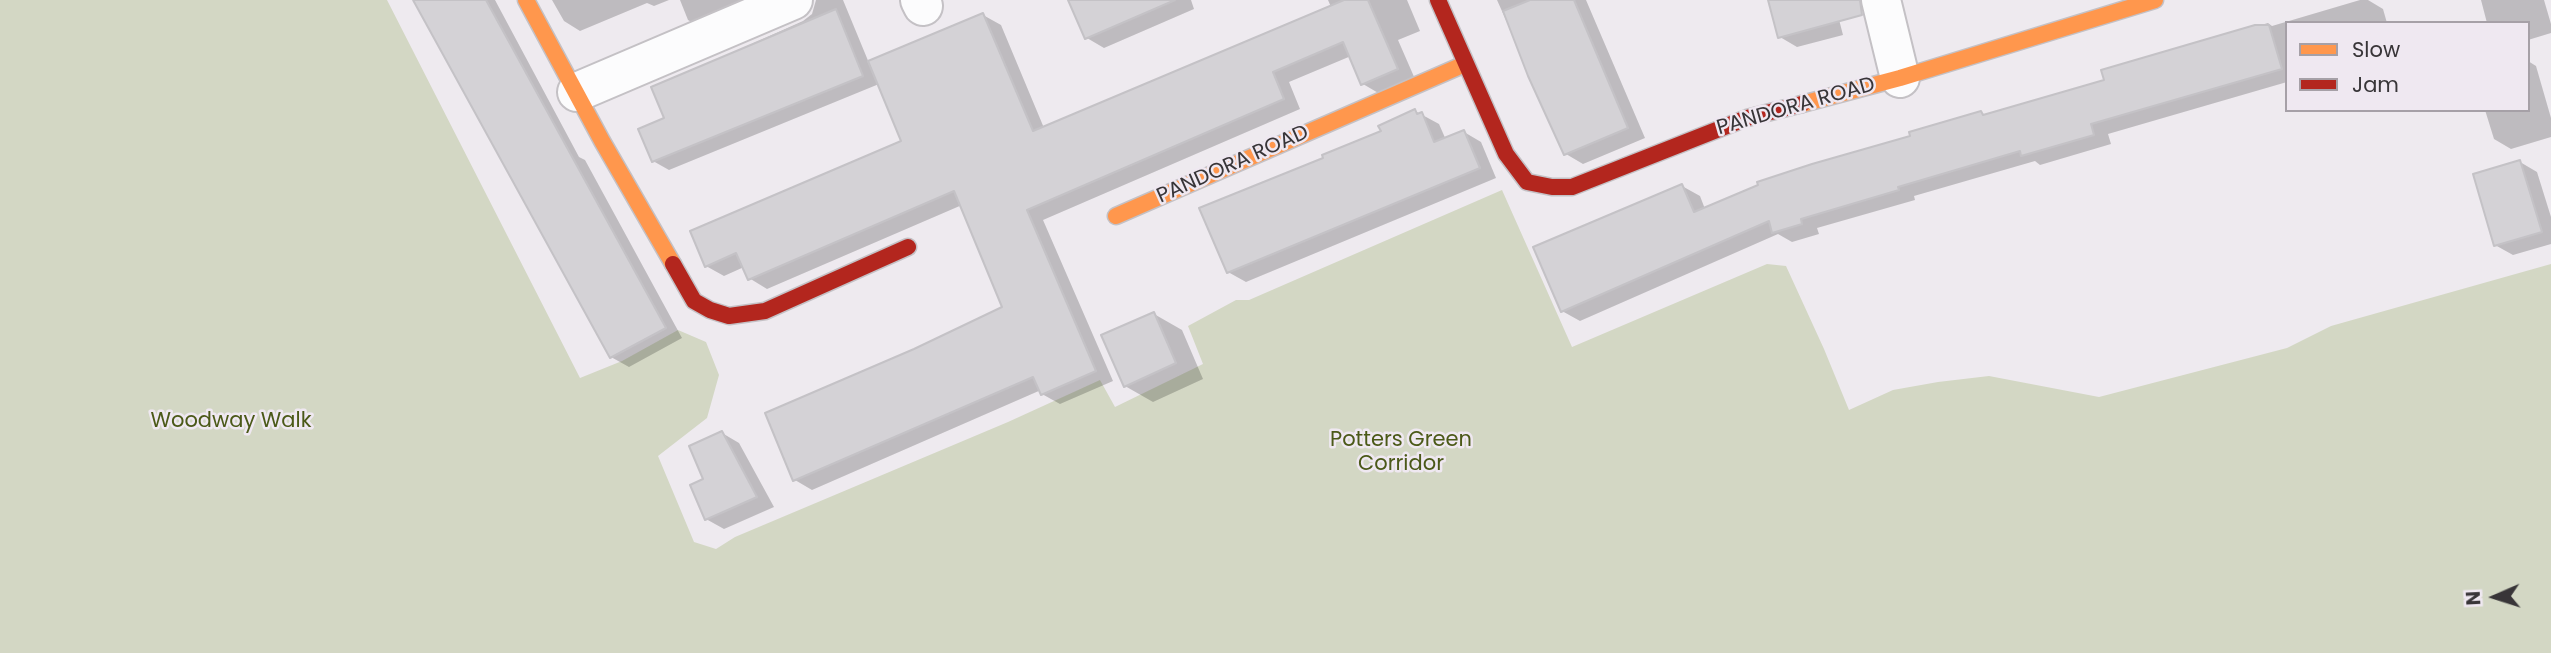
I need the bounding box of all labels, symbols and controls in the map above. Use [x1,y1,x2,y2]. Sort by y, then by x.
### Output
legend [2285,21,2530,112]
text: Slow [2352,35,2400,64]
text: Jam [2352,70,2399,99]
street label: PANDORA ROAD [1714,72,1878,142]
street label: PANDORA ROAD [1153,120,1313,210]
park label: Woodway Walk [150,409,312,435]
park label: Potters Green Corridor [1330,428,1472,478]
north arrow [2460,562,2530,632]
text: N [2460,590,2487,606]

